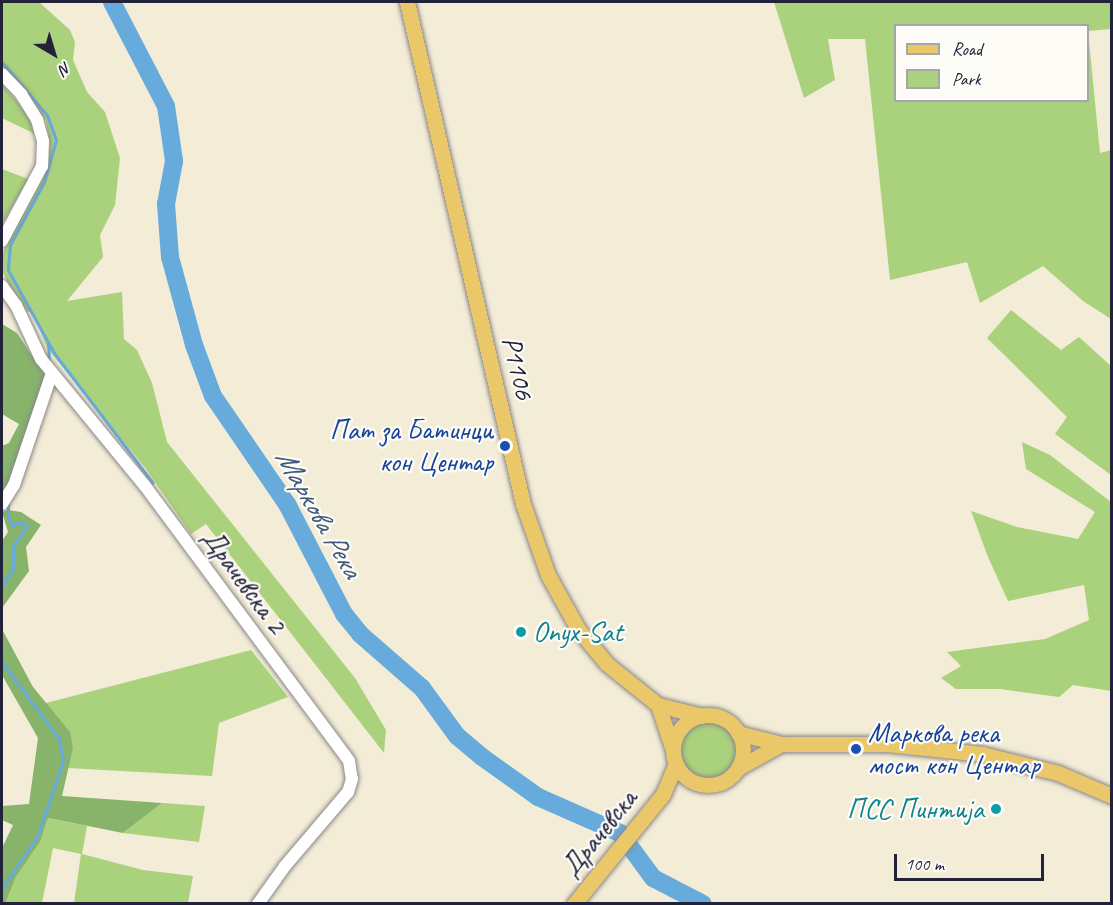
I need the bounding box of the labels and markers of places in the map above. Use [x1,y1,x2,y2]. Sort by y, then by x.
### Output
place label: Пат за Батинци кон Центар [331,413,493,479]
marker: Пат за Батинци кон Центар [498,439,512,453]
place label: Onyx-Sat [533,615,623,649]
marker: Onyx-Sat [514,625,528,639]
place label: Маркова река мост кон Центар [868,716,1041,782]
marker: Маркова река мост кон Центар [849,742,863,756]
place label: ПСС Пинтија [847,792,984,826]
marker: ПСС Пинтија [989,802,1003,816]

